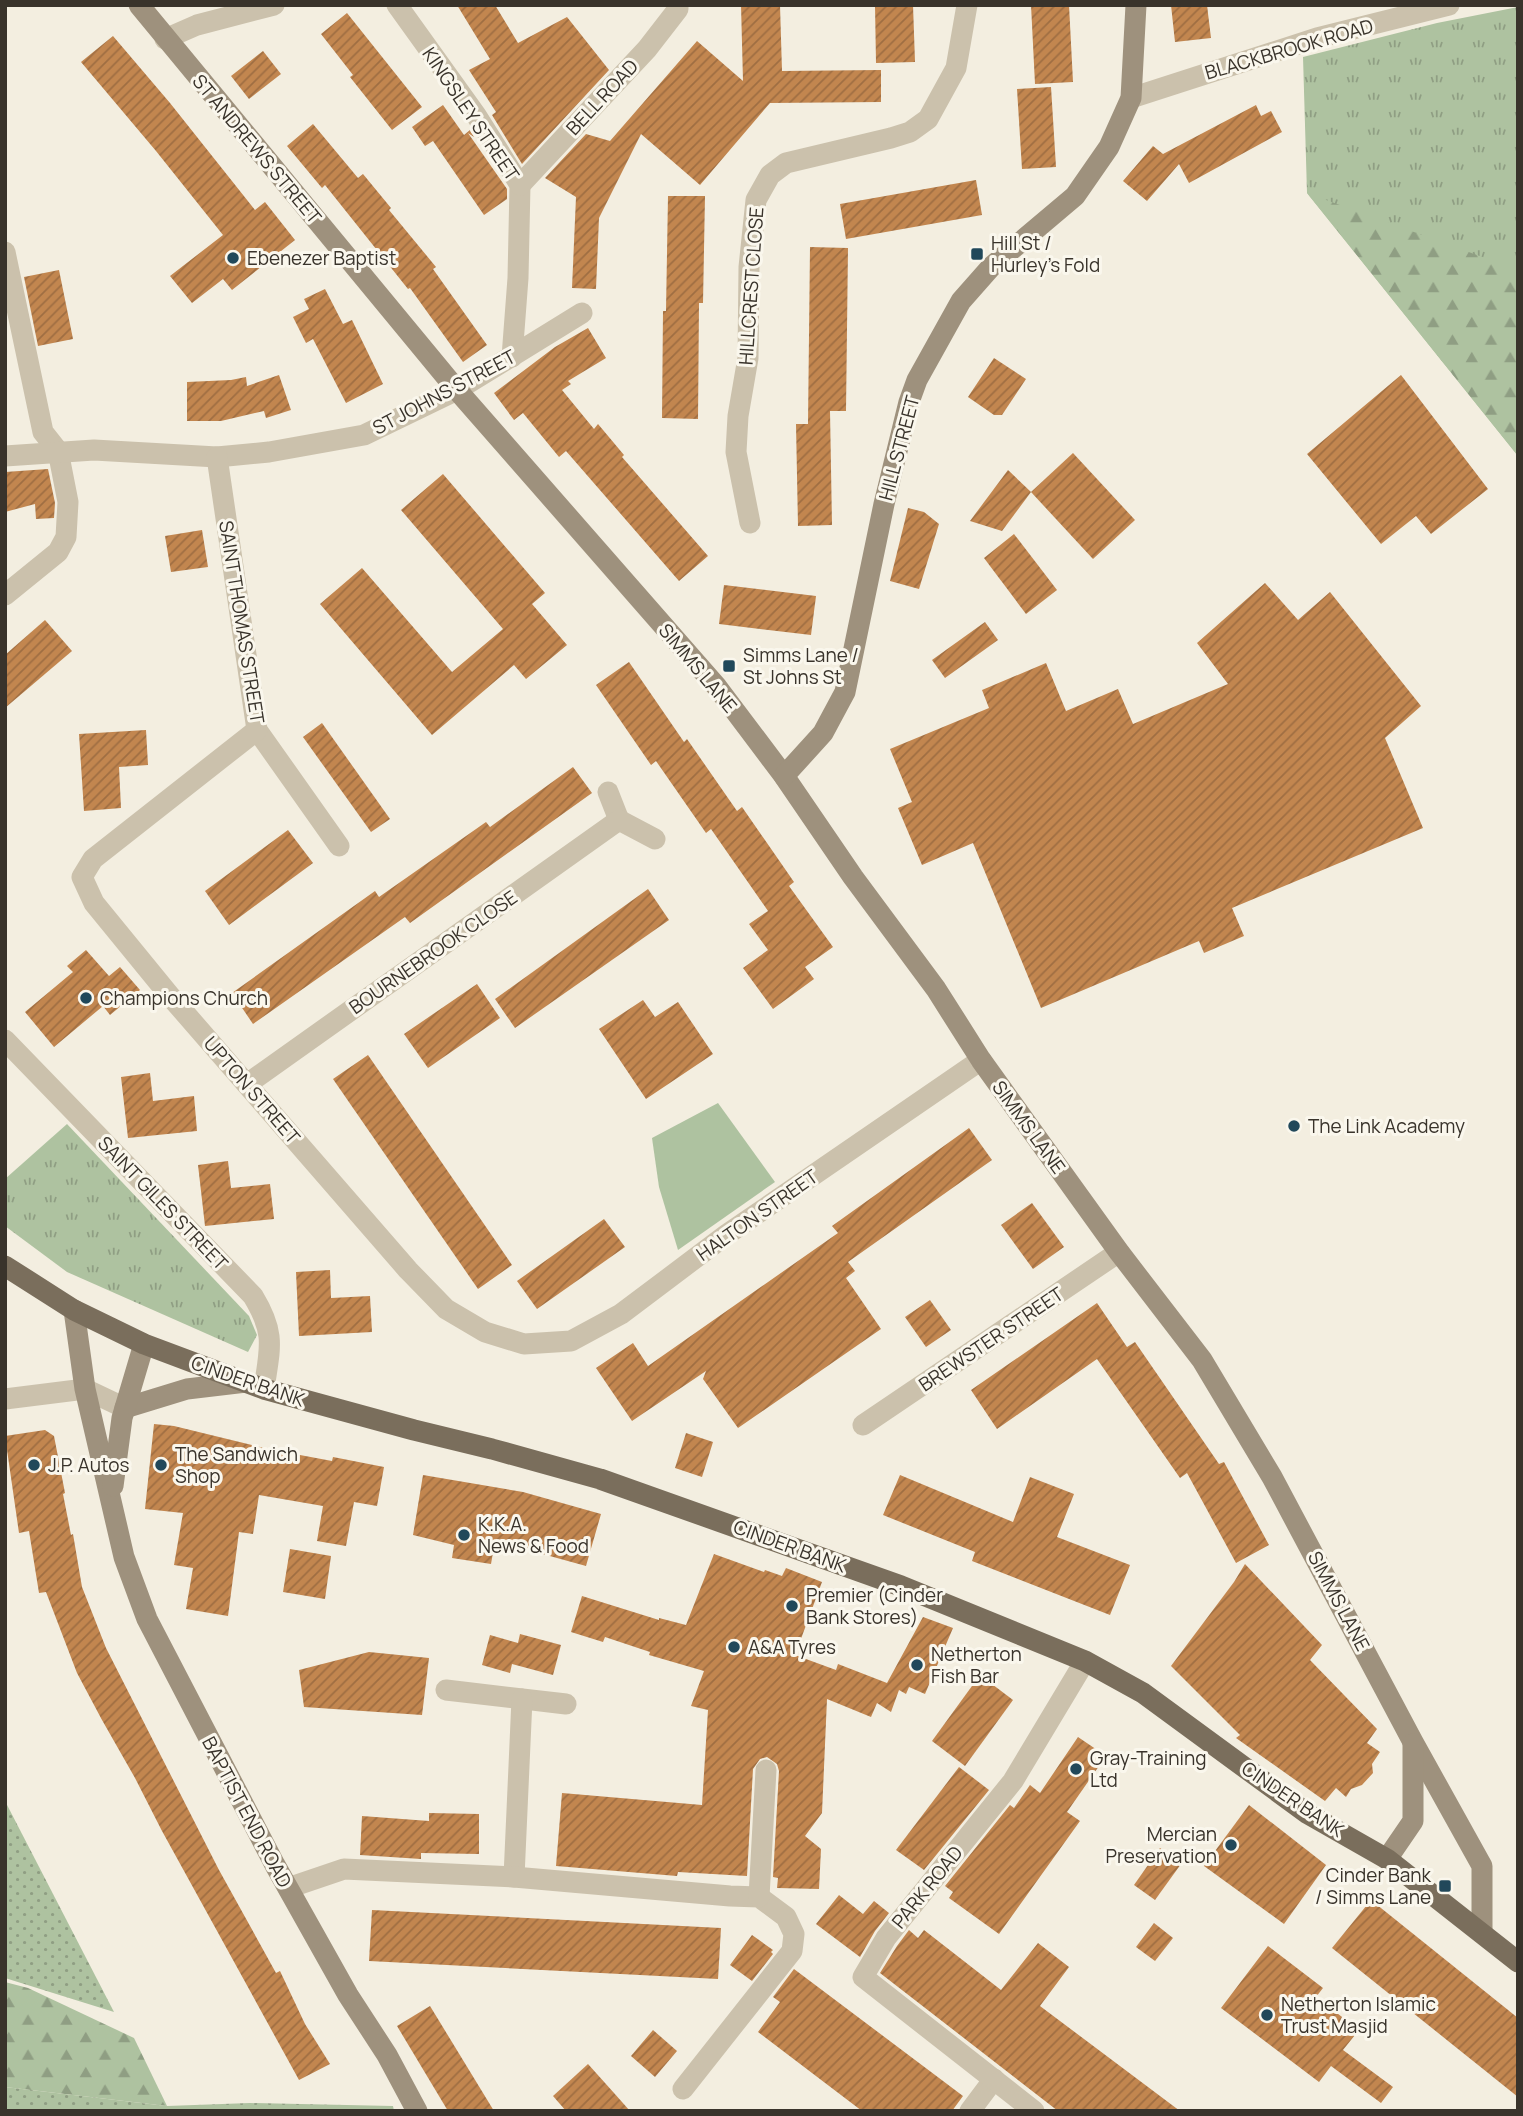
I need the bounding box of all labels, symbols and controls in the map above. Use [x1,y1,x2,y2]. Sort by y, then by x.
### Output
street label: BLACKBROOK ROAD [1202,13,1376,85]
street label: KINGSLEY STREET [417,42,526,186]
street label: BELL ROAD [560,53,644,141]
street label: ST ANDREWS STREET [187,69,328,230]
street label: HILLCREST CLOSE [733,206,769,366]
place label: Hill St / Hurley's Fold [991,230,1100,278]
place label: Ebenezer Baptist [247,245,396,271]
marker: Hill St / Hurley's Fold [969,246,985,262]
marker: Ebenezer Baptist [225,250,241,266]
street label: ST JOHNS STREET [368,343,521,441]
street label: HILL STREET [873,392,926,503]
street label: SAINT THOMAS STREET [213,519,271,726]
street label: SIMMS LANE [653,618,743,718]
place label: Simms Lane / St Johns St [743,642,859,690]
marker: Simms Lane / St Johns St [721,658,737,674]
street label: BOURNEBROOK CLOSE [344,884,522,1020]
place label: Champions Church [100,985,268,1011]
marker: Champions Church [78,990,94,1006]
street label: UPTON STREET [198,1031,306,1150]
street label: SIMMS LANE [986,1075,1072,1179]
place label: The Link Academy [1308,1113,1465,1139]
marker: The Link Academy [1286,1118,1302,1134]
street label: SAINT GILES STREET [92,1130,234,1276]
street label: HALTON STREET [691,1163,823,1267]
street label: BREWSTER STREET [913,1280,1069,1397]
street label: CINDER BANK [188,1349,309,1413]
place label: The Sandwich Shop [175,1441,298,1489]
place label: J.P. Autos [48,1452,129,1478]
marker: J.P. Autos [26,1457,42,1473]
marker: The Sandwich Shop [153,1457,169,1473]
place label: K.K.A. News & Food [478,1511,589,1559]
street label: CINDER BANK [730,1514,851,1579]
marker: K.K.A. News & Food [456,1527,472,1543]
street label: SIMMS LANE [1302,1547,1376,1655]
place label: Premier (Cinder Bank Stores) [806,1582,943,1630]
marker: Premier (Cinder Bank Stores) [784,1598,800,1614]
place label: A&A Tyres [748,1634,836,1660]
marker: A&A Tyres [726,1639,742,1655]
place label: Netherton Fish Bar [931,1641,1022,1689]
marker: Netherton Fish Bar [909,1657,925,1673]
street label: BAPTIST END ROAD [196,1732,298,1892]
place label: Gray-Training Ltd [1090,1745,1206,1793]
street label: CINDER BANK [1237,1755,1350,1843]
marker: Gray-Training Ltd [1068,1761,1084,1777]
place label: Mercian Preservation [1106,1821,1217,1869]
marker: Mercian Preservation [1223,1837,1239,1853]
street label: PARK ROAD [886,1840,968,1934]
place label: Cinder Bank / Simms Lane [1315,1862,1432,1910]
marker: Cinder Bank / Simms Lane [1437,1878,1453,1894]
place label: Netherton Islamic Trust Masjid [1281,1991,1436,2039]
marker: Netherton Islamic Trust Masjid [1259,2007,1275,2023]

